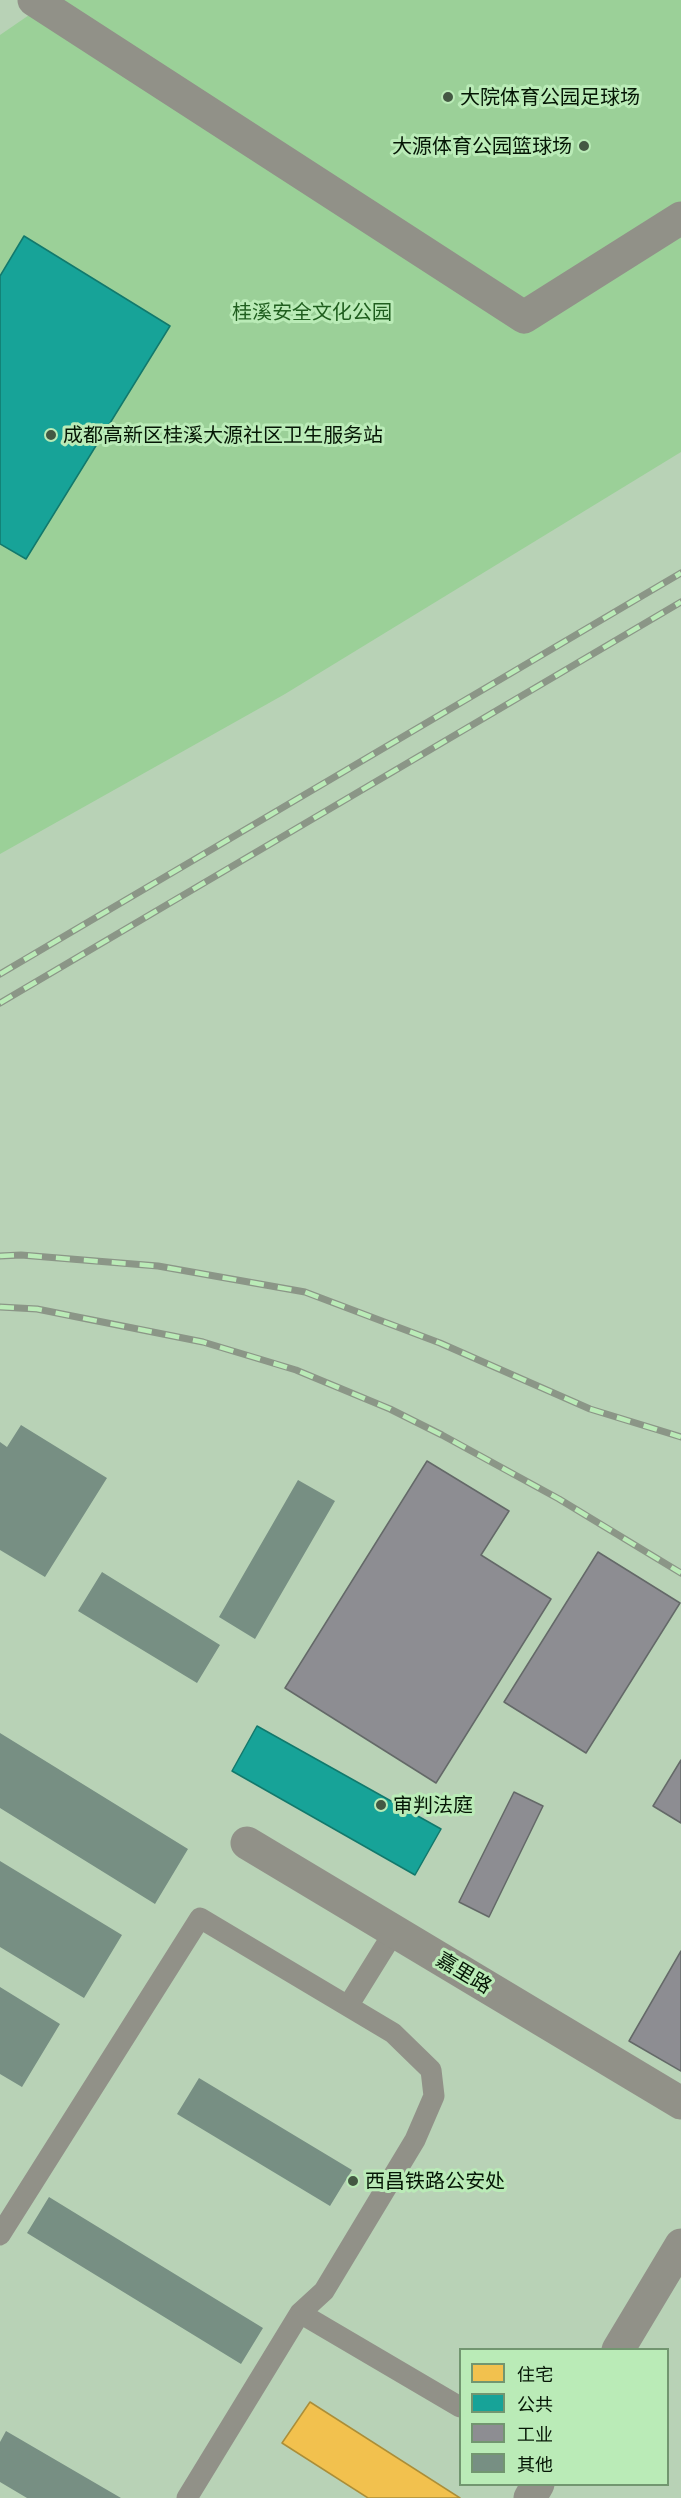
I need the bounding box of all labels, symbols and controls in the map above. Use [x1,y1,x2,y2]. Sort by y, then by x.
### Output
place label: 大院体育公园足球场 [460,85,640,109]
marker: 大院体育公园足球场 [441,90,455,104]
place label: 大源体育公园篮球场 [392,134,572,158]
marker: 大源体育公园篮球场 [577,139,591,153]
park label: 桂溪安全文化公园 [232,300,392,324]
place label: 成都高新区桂溪大源社区卫生服务站 [63,423,383,447]
marker: 成都高新区桂溪大源社区卫生服务站 [44,428,58,442]
place label: 审判法庭 [393,1793,473,1817]
marker: 审判法庭 [374,1798,388,1812]
street label: 嘉里路 [432,1947,496,1999]
place label: 西昌铁路公安处 [365,2169,505,2193]
marker: 西昌铁路公安处 [346,2174,360,2188]
legend [459,2348,669,2486]
text: 住宅 [517,2364,553,2384]
text: 公共 [517,2394,553,2414]
text: 工业 [517,2424,553,2444]
text: 其他 [517,2454,553,2474]

